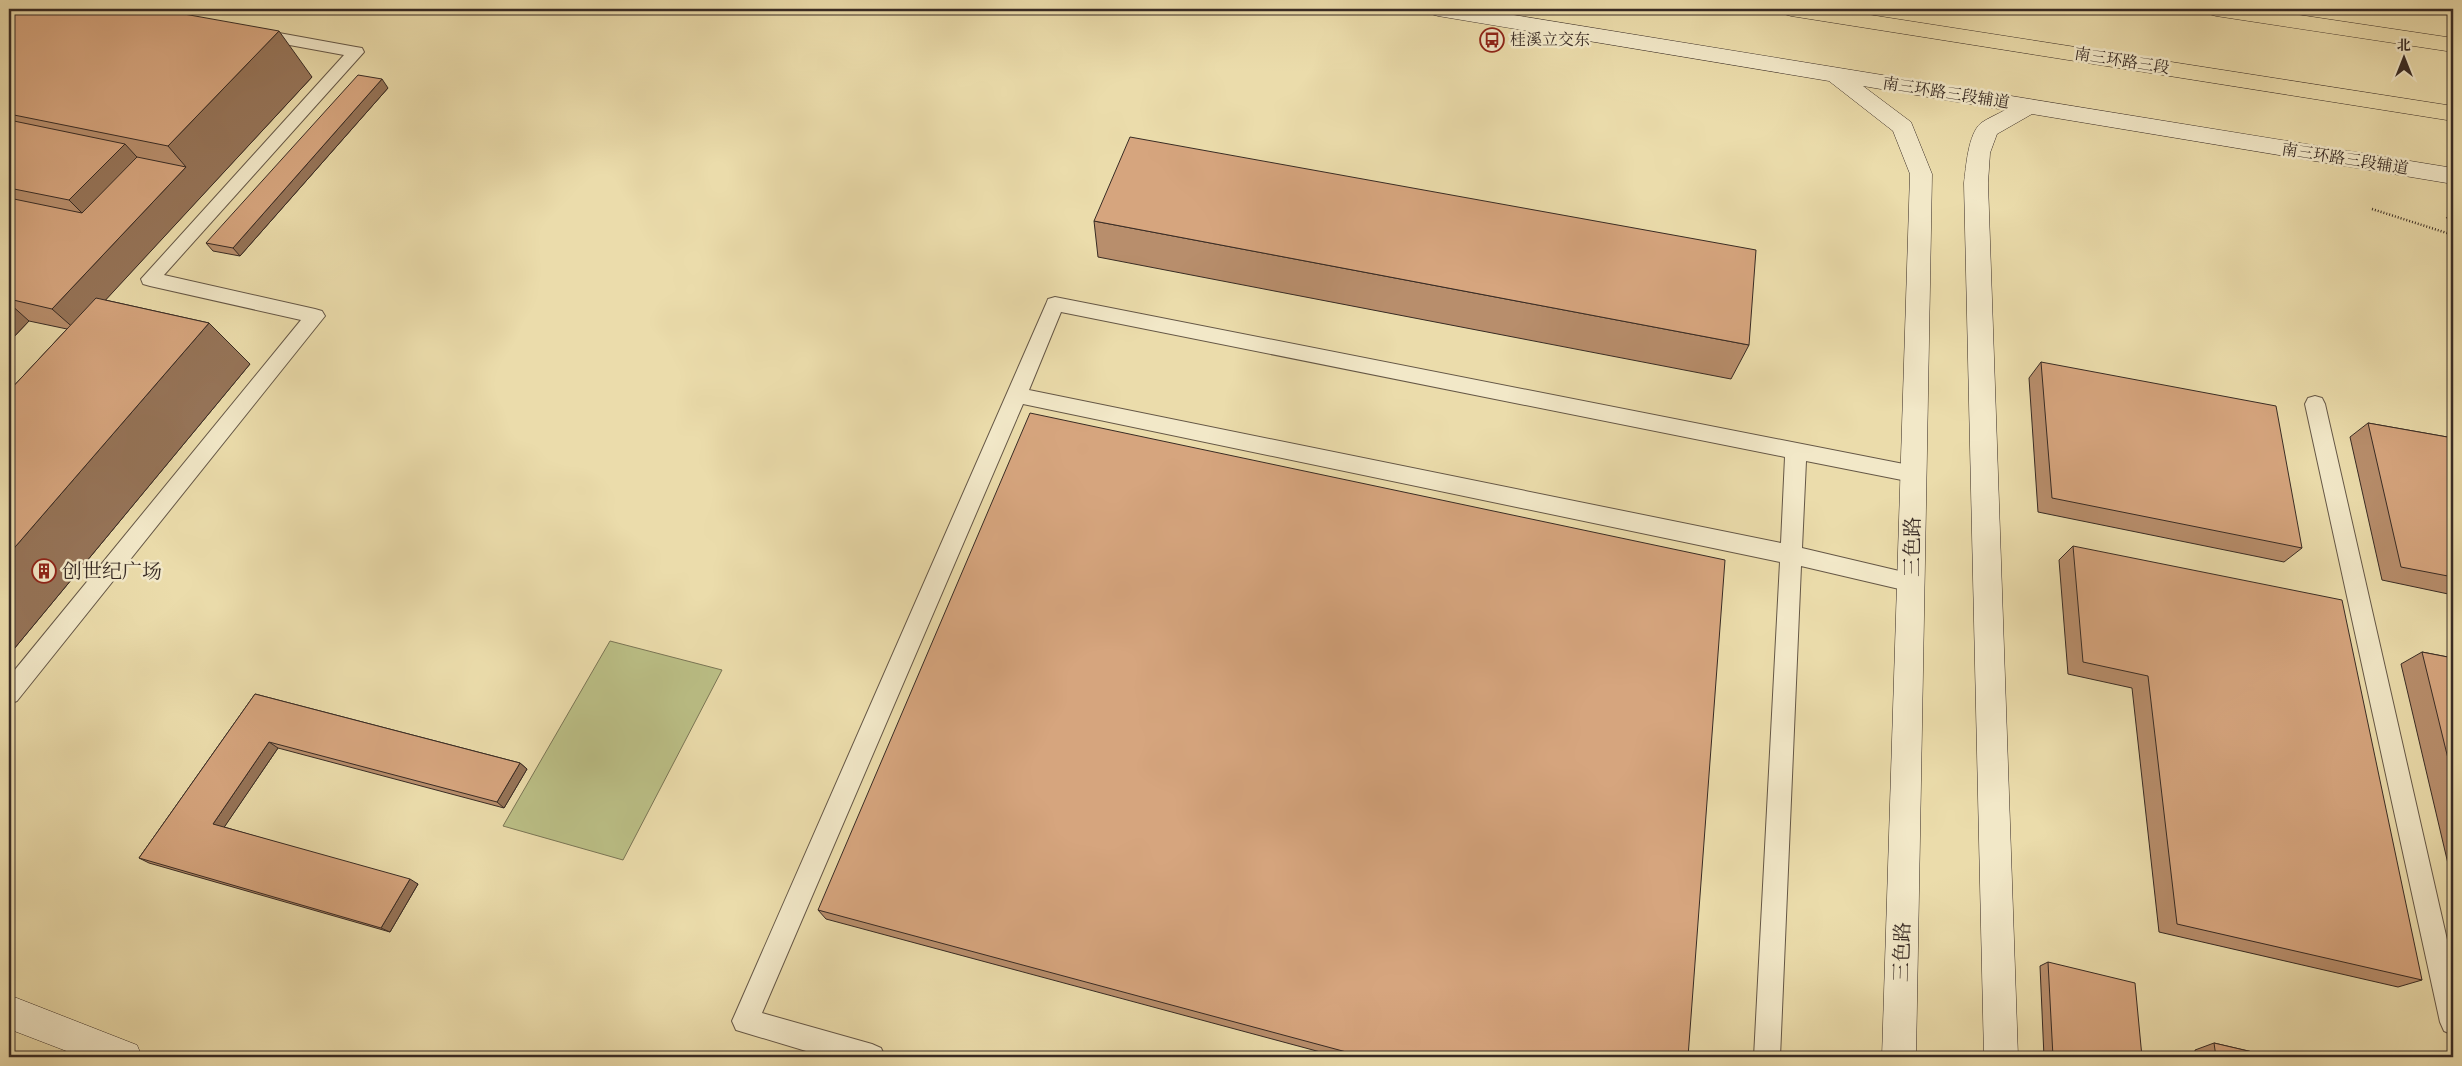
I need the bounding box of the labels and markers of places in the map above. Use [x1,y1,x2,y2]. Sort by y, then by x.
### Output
bus stop icon: 桂溪立交东 [1479,27,1505,53]
place label: 桂溪立交东 [1510,29,1590,51]
building icon: 创世纪广场 [31,558,57,584]
place label: 创世纪广场 [62,558,162,585]

